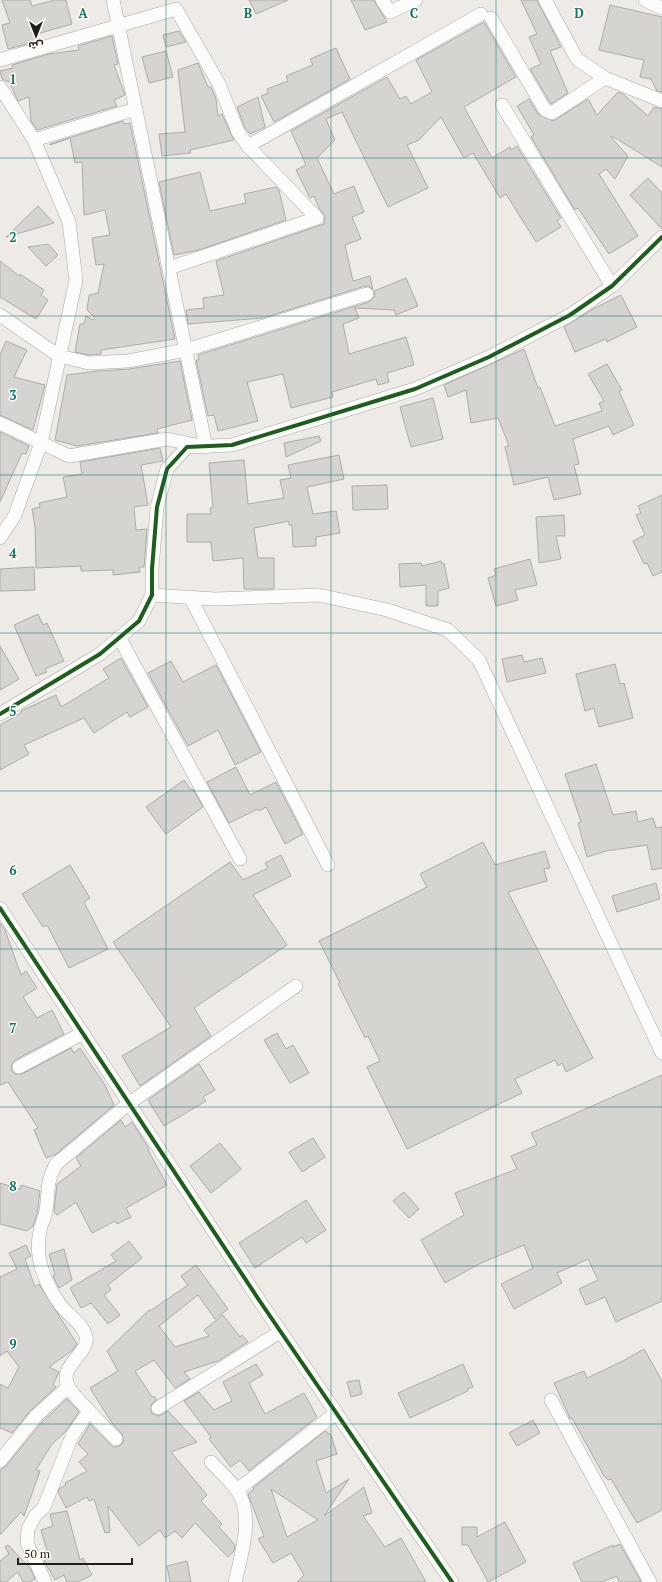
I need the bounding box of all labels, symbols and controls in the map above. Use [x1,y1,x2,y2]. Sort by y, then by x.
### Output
text: A [78,4,88,22]
text: B [244,4,252,22]
text: C [410,4,418,22]
text: D [574,4,584,22]
north arrow [16,16,56,56]
text: ش [28,39,44,53]
text: 1 [9,70,17,88]
text: 2 [9,228,17,246]
text: 3 [9,386,17,404]
text: 4 [9,544,17,562]
text: 5 [9,702,17,720]
text: 6 [9,861,17,879]
text: 7 [9,1019,17,1037]
text: 8 [9,1177,17,1195]
text: 9 [9,1335,17,1353]
scale bar [18,1540,132,1566]
text: 50 m [24,1546,51,1561]

